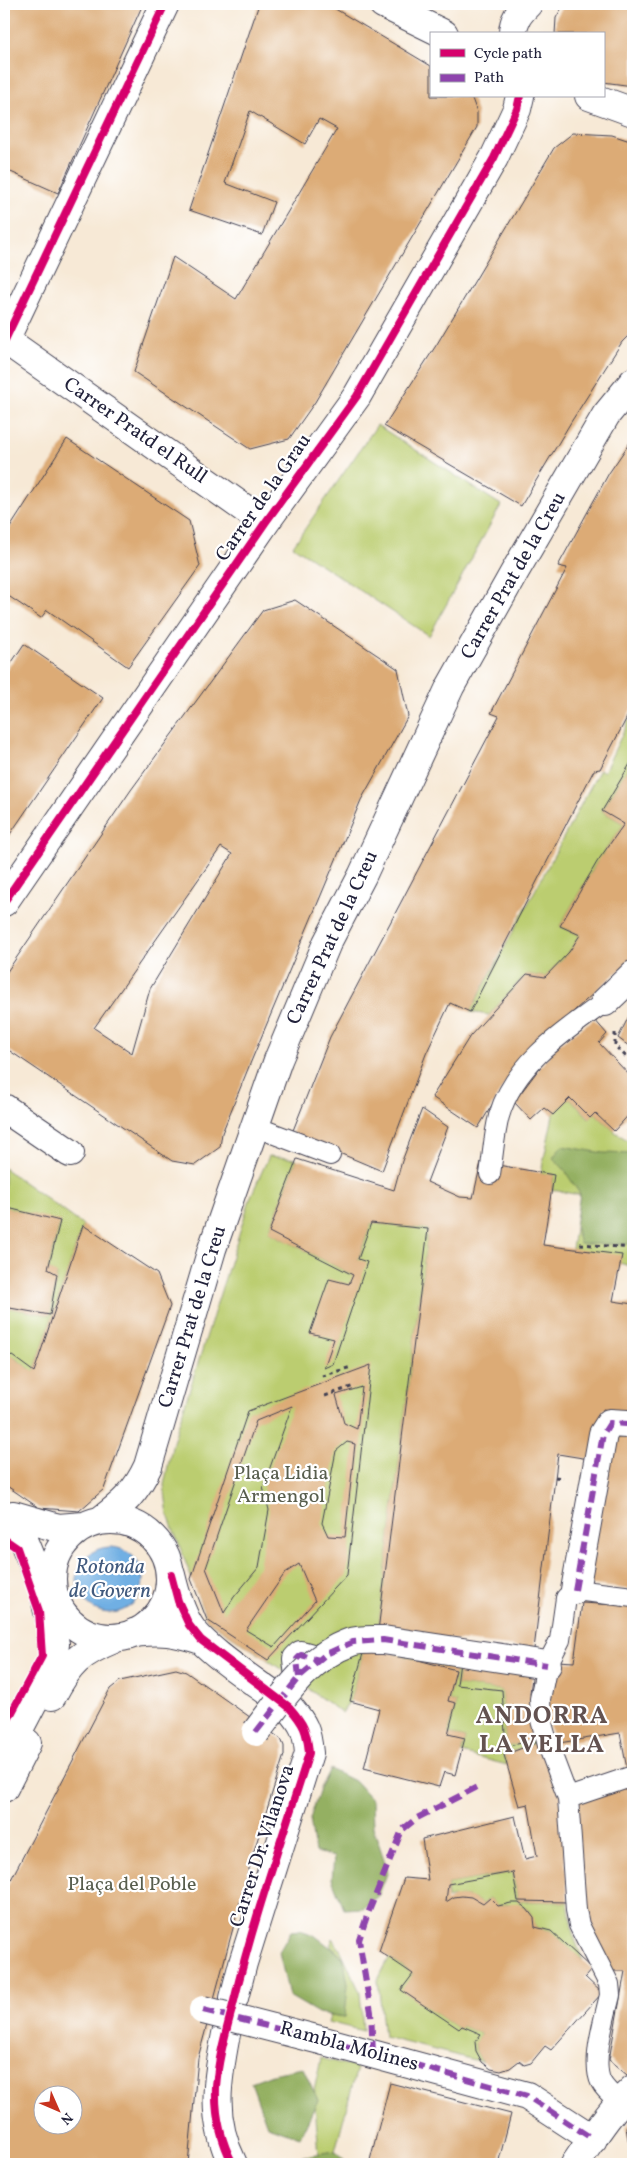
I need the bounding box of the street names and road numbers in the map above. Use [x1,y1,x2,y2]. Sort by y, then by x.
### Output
street label: Carrer Pratd el Rull [57,371,213,491]
street label: Carrer de la Grau [209,428,319,568]
street label: Carrer Prat de la Creu [455,487,573,665]
street label: Carrer Prat de la Creu [280,846,386,1030]
street label: Carrer Prat de la Creu [152,1222,234,1412]
street label: Carrer Dr. Vilanova [223,1761,303,1931]
street label: Rambla Molines [276,2015,422,2079]

